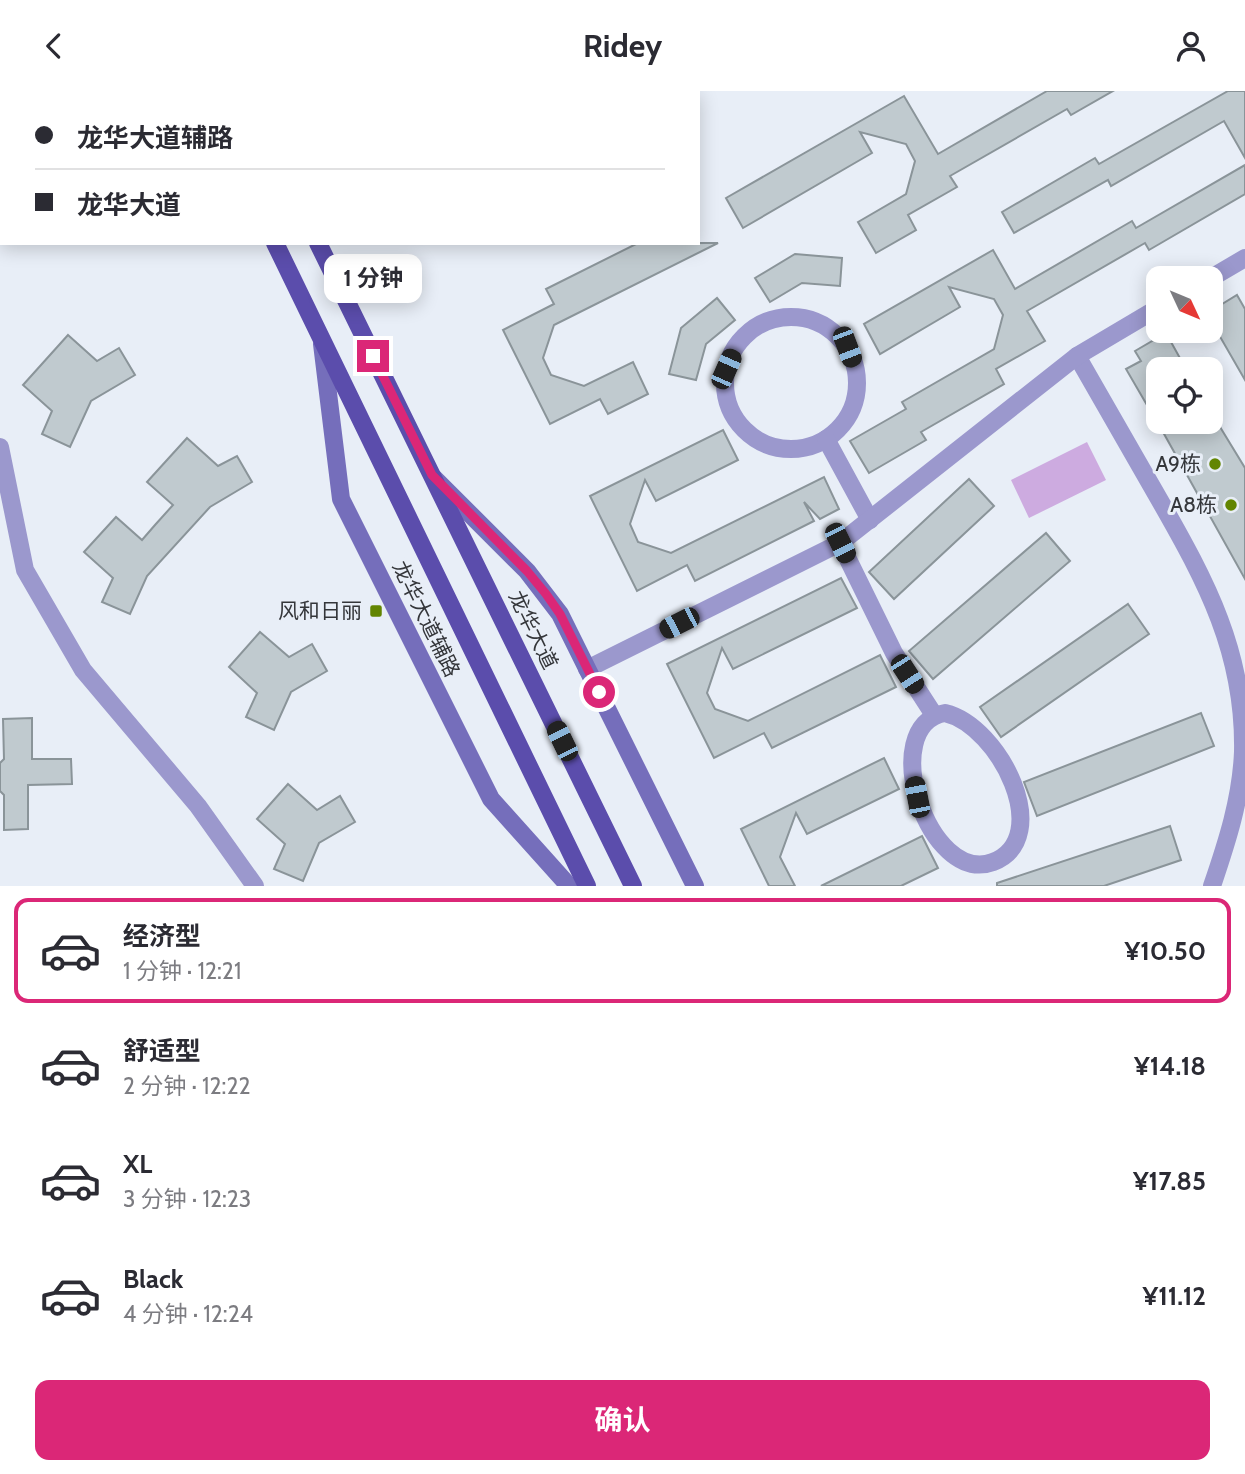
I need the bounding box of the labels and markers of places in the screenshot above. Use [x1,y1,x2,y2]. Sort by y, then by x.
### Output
place label: A9栋 [1155,451,1201,476]
marker: A9栋 [1207,456,1223,472]
place label: A8栋 [1170,492,1217,517]
marker: A8栋 [1223,497,1239,513]
place label: 风和日丽 [278,598,362,623]
marker: 风和日丽 [368,603,384,619]

